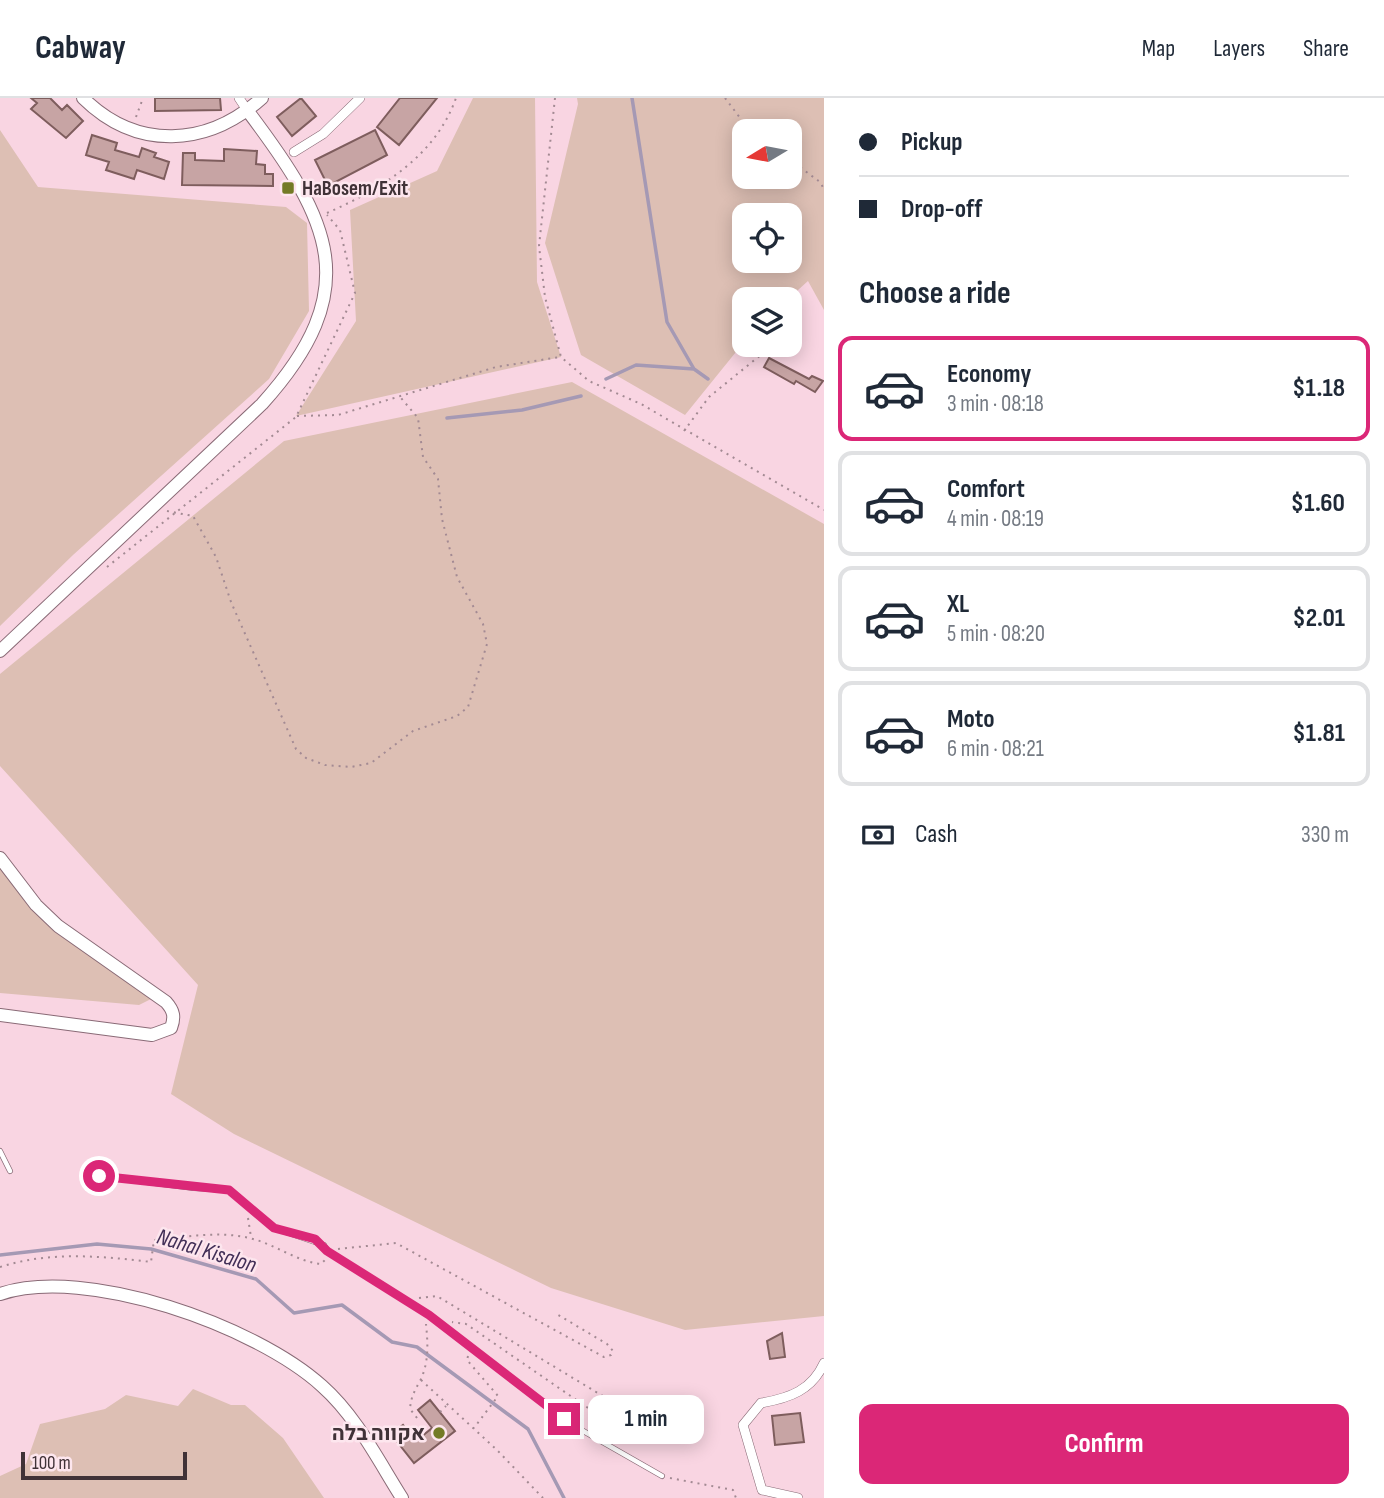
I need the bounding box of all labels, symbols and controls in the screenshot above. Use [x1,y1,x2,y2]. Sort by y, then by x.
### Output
text: Cabway [35,28,126,68]
text: Map [1142,34,1175,63]
text: Layers [1213,34,1265,63]
text: Share [1303,34,1349,63]
north arrow [732,119,802,189]
map controls [732,119,802,357]
text: Pickup [901,127,963,158]
place label: HaBosem/Exit [302,176,408,201]
marker: HaBosem/Exit [280,180,296,196]
text: Drop-off [901,194,982,225]
button: locate [732,203,802,273]
text: Choose a ride [859,274,1011,313]
button: layers [732,287,802,357]
icon: car [863,357,926,420]
text: Economy [947,359,1031,390]
text: $1.18 [1292,373,1345,404]
text: 3 min · 08:18 [947,390,1044,418]
icon: car [863,472,926,535]
text: Comfort [947,474,1025,505]
text: $1.60 [1291,488,1345,519]
text: 4 min · 08:19 [947,505,1044,533]
icon: car [863,587,926,650]
text: XL [947,589,969,620]
text: $2.01 [1292,603,1345,634]
text: 5 min · 08:20 [947,620,1045,648]
icon: car [863,702,926,765]
text: Moto [947,704,995,735]
text: $1.81 [1293,718,1345,749]
text: 6 min · 08:21 [947,735,1044,763]
icon: cash [859,816,897,854]
text: Cash [915,819,958,850]
text: 330 m [1301,821,1349,849]
route start [83,1160,115,1192]
water label: Nahal Kisalon [154,1223,260,1279]
callout: 1 min [588,1394,704,1444]
route end [548,1403,580,1435]
button: Confirm [859,1404,1349,1484]
text: 1 min [625,1405,667,1433]
place label: אקווה בלה [332,1421,425,1446]
marker: אקווה בלה [431,1425,447,1441]
scale bar [21,1449,187,1481]
text: 100 m [32,1452,71,1475]

